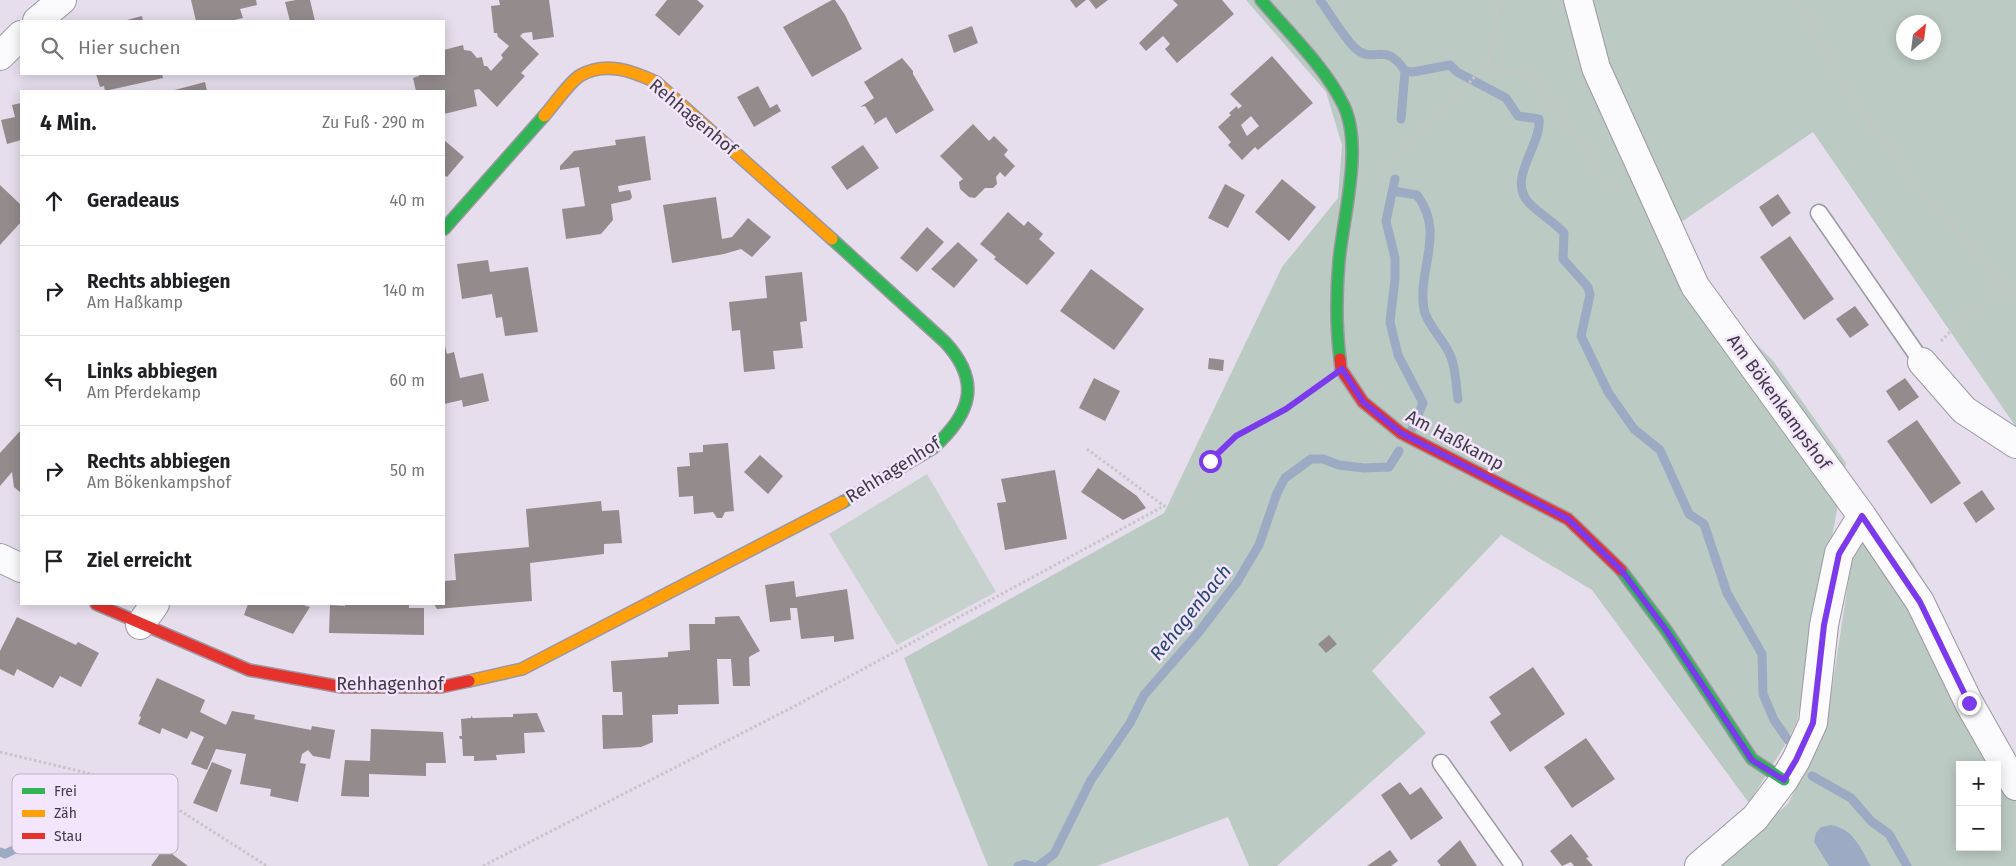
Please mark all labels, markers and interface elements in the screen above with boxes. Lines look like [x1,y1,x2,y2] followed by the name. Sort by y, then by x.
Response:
[1896,15,1941,60] north arrow
[20,20,445,75] search box
[38,34,66,62] icon: search
[78,36,181,59] text: Hier suchen
[645,74,743,161] street label: Rehhagenhof
[40,110,96,136] text: 4 Min.
[322,113,425,132] text: Zu Fuß · 290 m
[40,187,68,215] icon: ahead
[87,189,179,212] text: Geradeaus
[390,191,425,210] text: 40 m
[87,270,230,293] text: Rechts abbiegen
[40,277,68,305] icon: right
[383,281,425,300] text: 140 m
[87,293,183,312] text: Am Haßkamp
[1723,330,1837,475] street label: Am Bökenkampshof
[87,360,218,383] text: Links abbiegen
[40,367,68,395] icon: left
[390,371,425,390] text: 60 m
[87,383,201,402] text: Am Pferdekamp
[1402,405,1508,475] street label: Am Haßkamp
[842,431,946,508] street label: Rehhagenhof
[87,450,230,473] text: Rechts abbiegen
[1199,450,1222,473] route start
[40,457,68,485] icon: right
[390,461,425,480] text: 50 m
[87,473,231,492] text: Am Bökenkampshof
[40,547,68,575] icon: arrive
[87,549,192,572] text: Ziel erreicht
[1145,560,1236,665] water label: Rehagenbach
[336,673,446,695] street label: Rehhagenhof
[1958,692,1981,715] route end
[1956,761,2001,851] map controls
[1956,761,2001,806] button: +
[12,774,178,854] legend
[54,783,77,800] text: Frei
[54,805,77,822] text: Zäh
[1956,806,2001,851] button: −
[54,828,82,845] text: Stau

